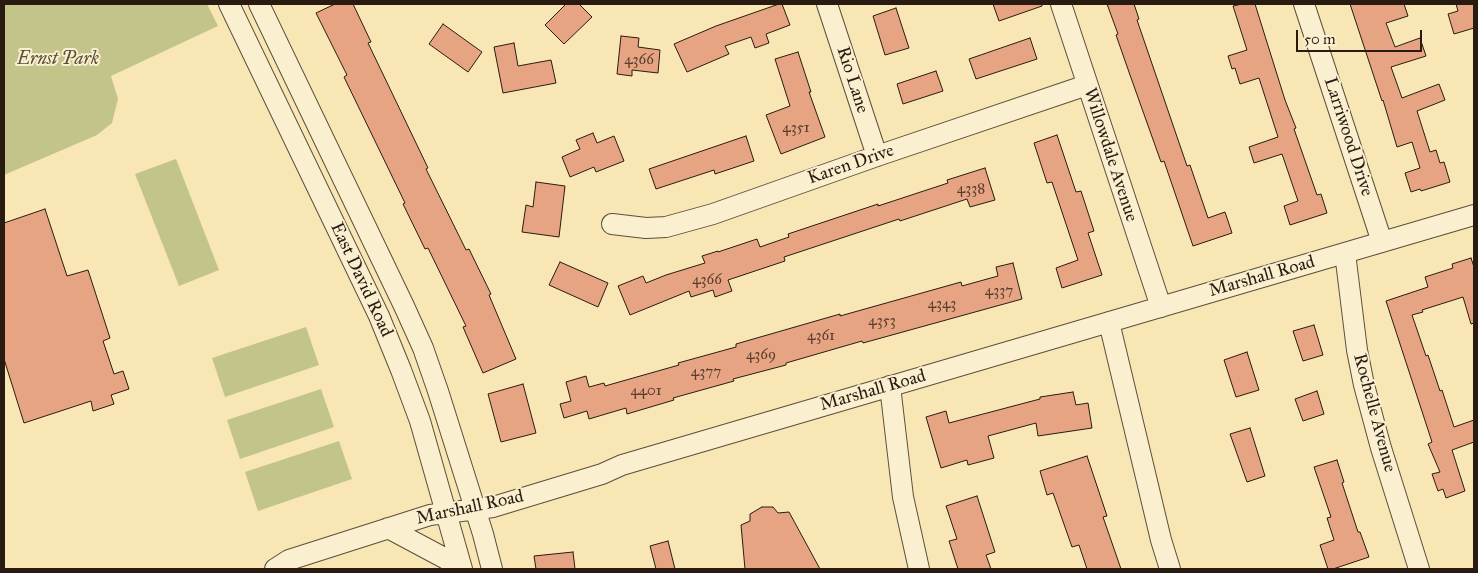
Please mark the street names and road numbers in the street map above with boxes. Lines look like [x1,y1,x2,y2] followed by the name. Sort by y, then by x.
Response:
[831,44,873,116] street label: Rio Lane
[1319,75,1377,199] street label: Larriwood Drive
[1078,85,1142,225] street label: Willowdale Avenue
[805,140,897,190] street label: Karen Drive
[325,219,397,341] street label: East David Road
[1207,252,1317,302] street label: Marshall Road
[1348,351,1400,475] street label: Rochelle Avenue
[818,366,928,416] street label: Marshall Road
[414,486,526,530] street label: Marshall Road

